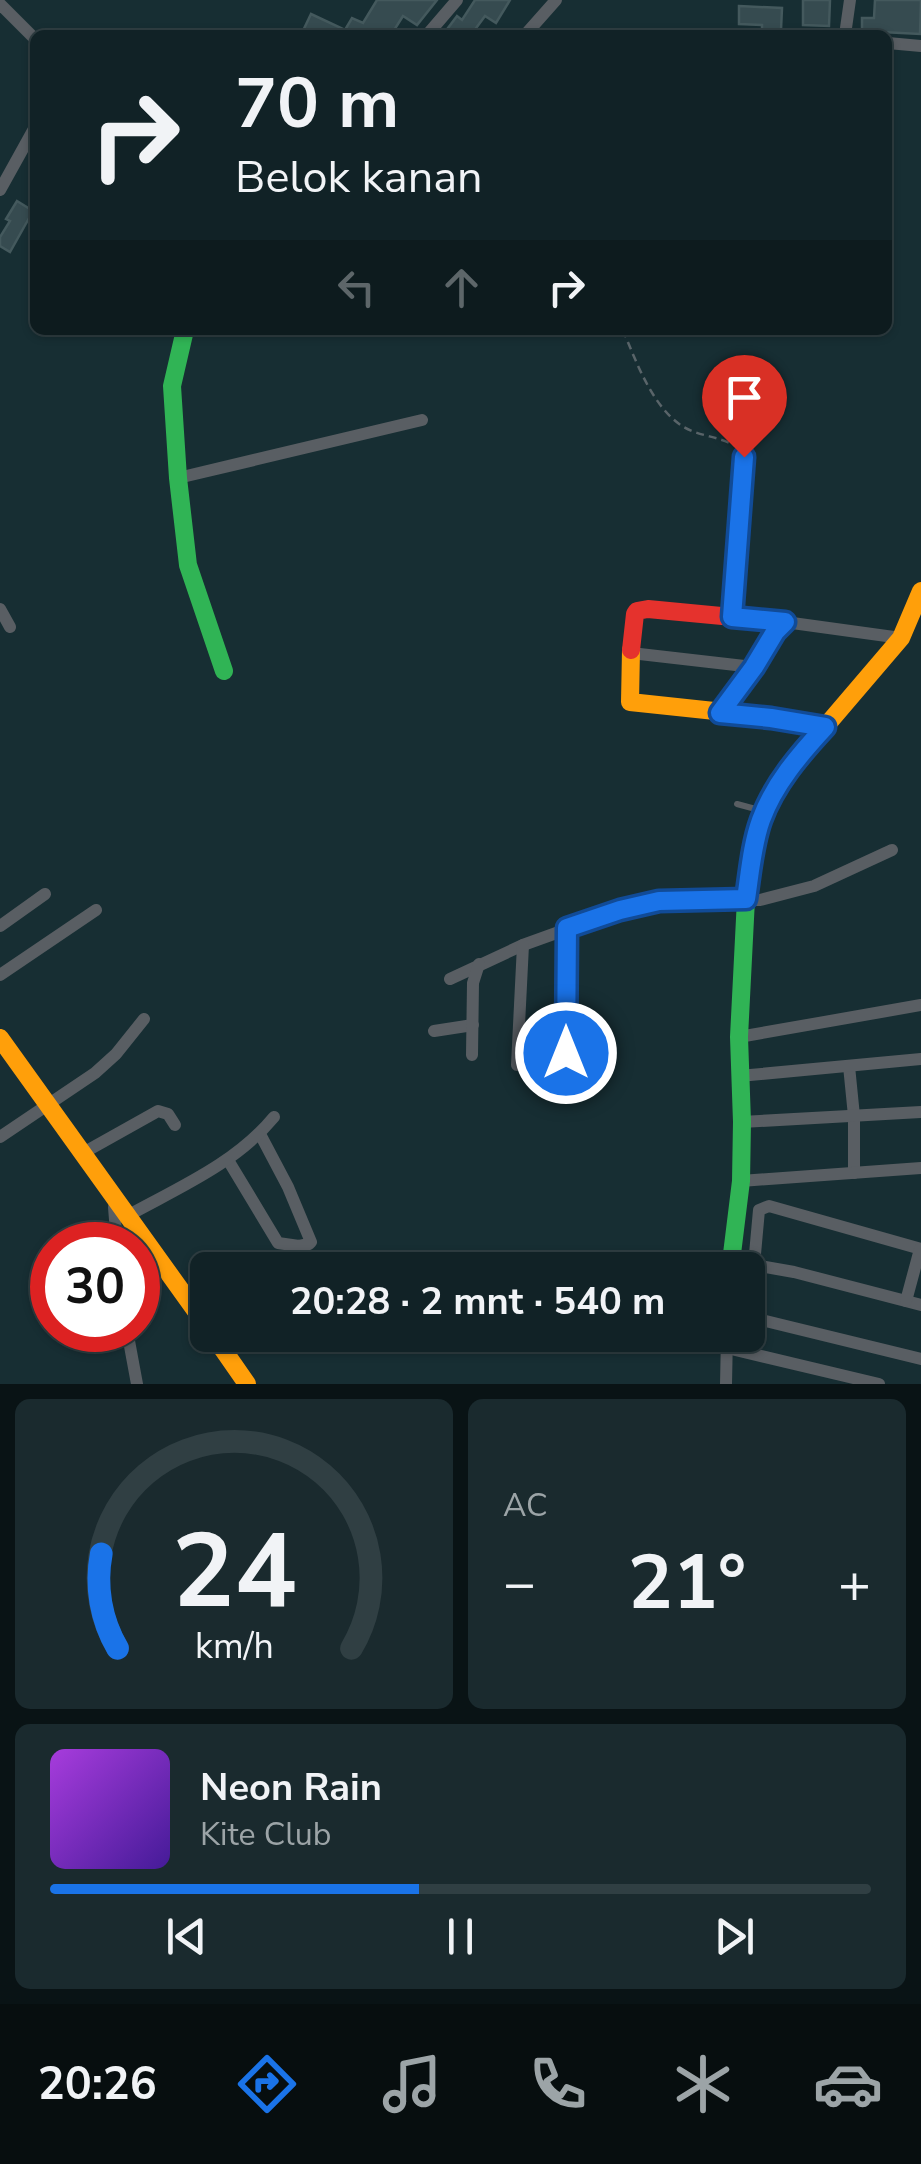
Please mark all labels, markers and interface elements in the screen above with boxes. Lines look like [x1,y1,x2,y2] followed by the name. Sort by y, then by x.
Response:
[235,56,399,152] text: 70 m
[70,70,200,200] icon: right
[235,147,483,208] text: Belok kanan
[329,260,384,315] icon: left
[434,260,489,315] icon: ahead
[539,260,594,315] icon: right
[702,355,787,458] pin
[717,370,772,425] icon: arrive
[514,1001,618,1105] position arrow
[30,1222,160,1352] speed limit sign: 30
[290,1276,665,1327] text: 20:28 · 2 mnt · 540 m
[503,1484,547,1527] text: AC
[172,1501,296,1643] text: 24
[628,1532,746,1634] text: 21°
[503,1546,536,1621] text: −
[838,1546,871,1621] text: +
[195,1622,273,1671] text: km/h
[200,1762,382,1813] text: Neon Rain
[200,1813,331,1856] text: Kite Club
[159,1909,214,1964] icon: previous
[433,1909,488,1964] icon: pause
[707,1909,762,1964] icon: next
[232,2049,302,2119] icon: directions
[377,2049,447,2119] icon: music
[523,2049,593,2119] icon: phone
[668,2049,738,2119] icon: climate
[813,2049,883,2119] icon: car
[38,2054,157,2115] text: 20:26

